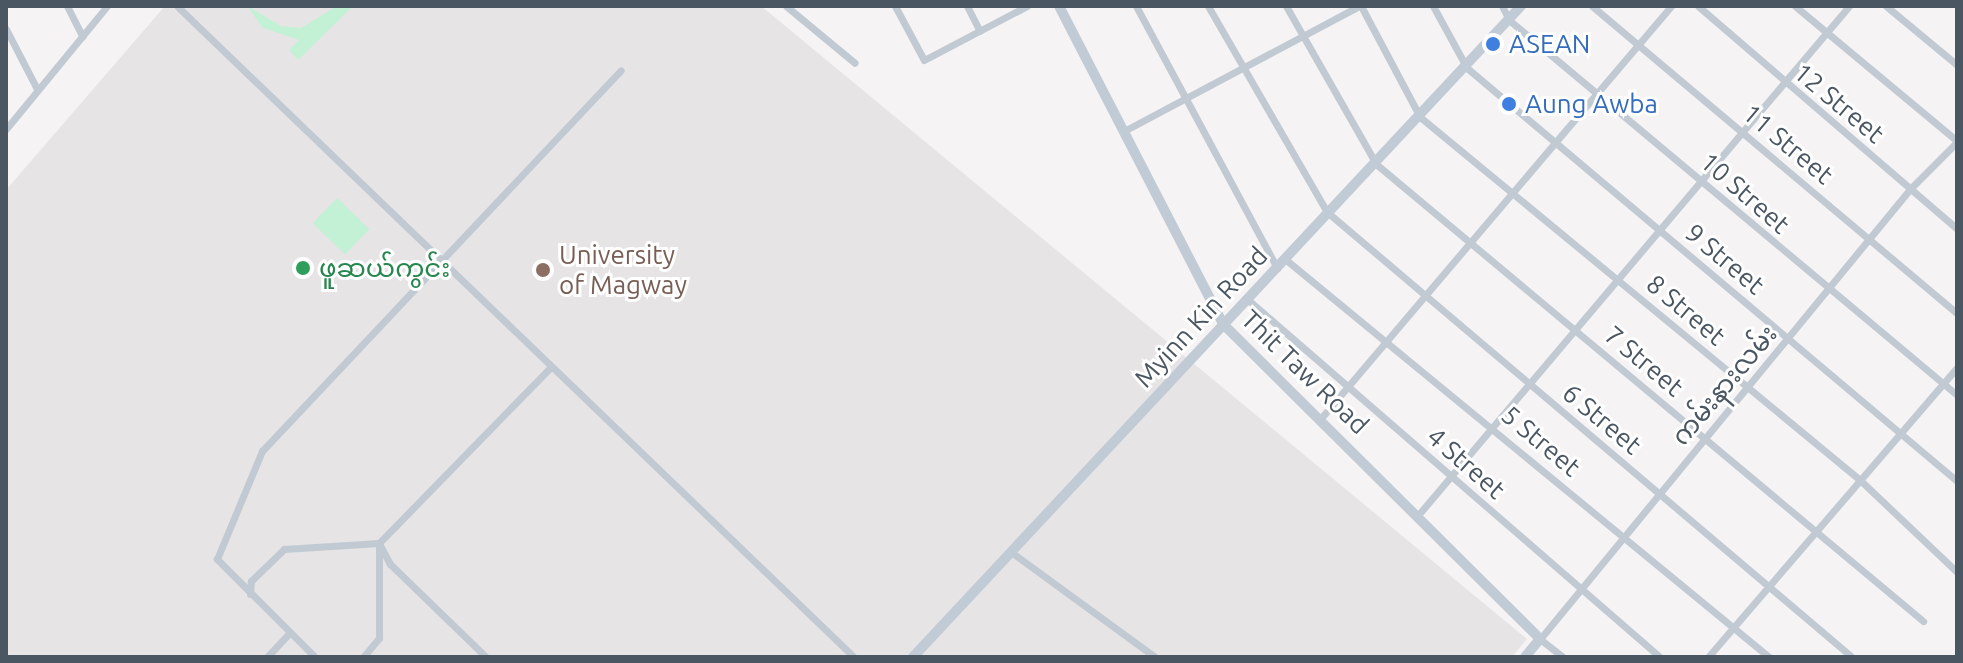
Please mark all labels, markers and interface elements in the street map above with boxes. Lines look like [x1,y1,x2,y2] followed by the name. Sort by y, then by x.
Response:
[1509,28,1590,60] place label: ASEAN
[1484,35,1502,53] marker: ASEAN
[1788,56,1890,150] street label: 12 Street
[1525,88,1658,120] place label: Aung Awba
[1500,95,1518,113] marker: Aung Awba
[1737,97,1839,191] street label: 11 Street
[1694,146,1796,240] street label: 10 Street
[1679,217,1771,301] street label: 9 Street
[559,239,687,300] place label: University of Magway
[1128,240,1274,394] street label: Myinn Kin Road
[319,252,450,284] place label: ဖူဆယ်ကွင်း
[294,259,312,277] marker: ဖူဆယ်ကွင်း
[534,261,552,279] marker: University of Magway
[1640,268,1732,352] street label: 8 Street
[1235,304,1375,440] street label: Thit Taw Road
[1598,319,1690,403] street label: 7 Street
[1665,319,1783,451] street label: ကမ်းနားလမ်း
[1556,377,1648,461] street label: 6 Street
[1495,399,1587,483] street label: 5 Street
[1421,421,1511,505] street label: 4 Street

